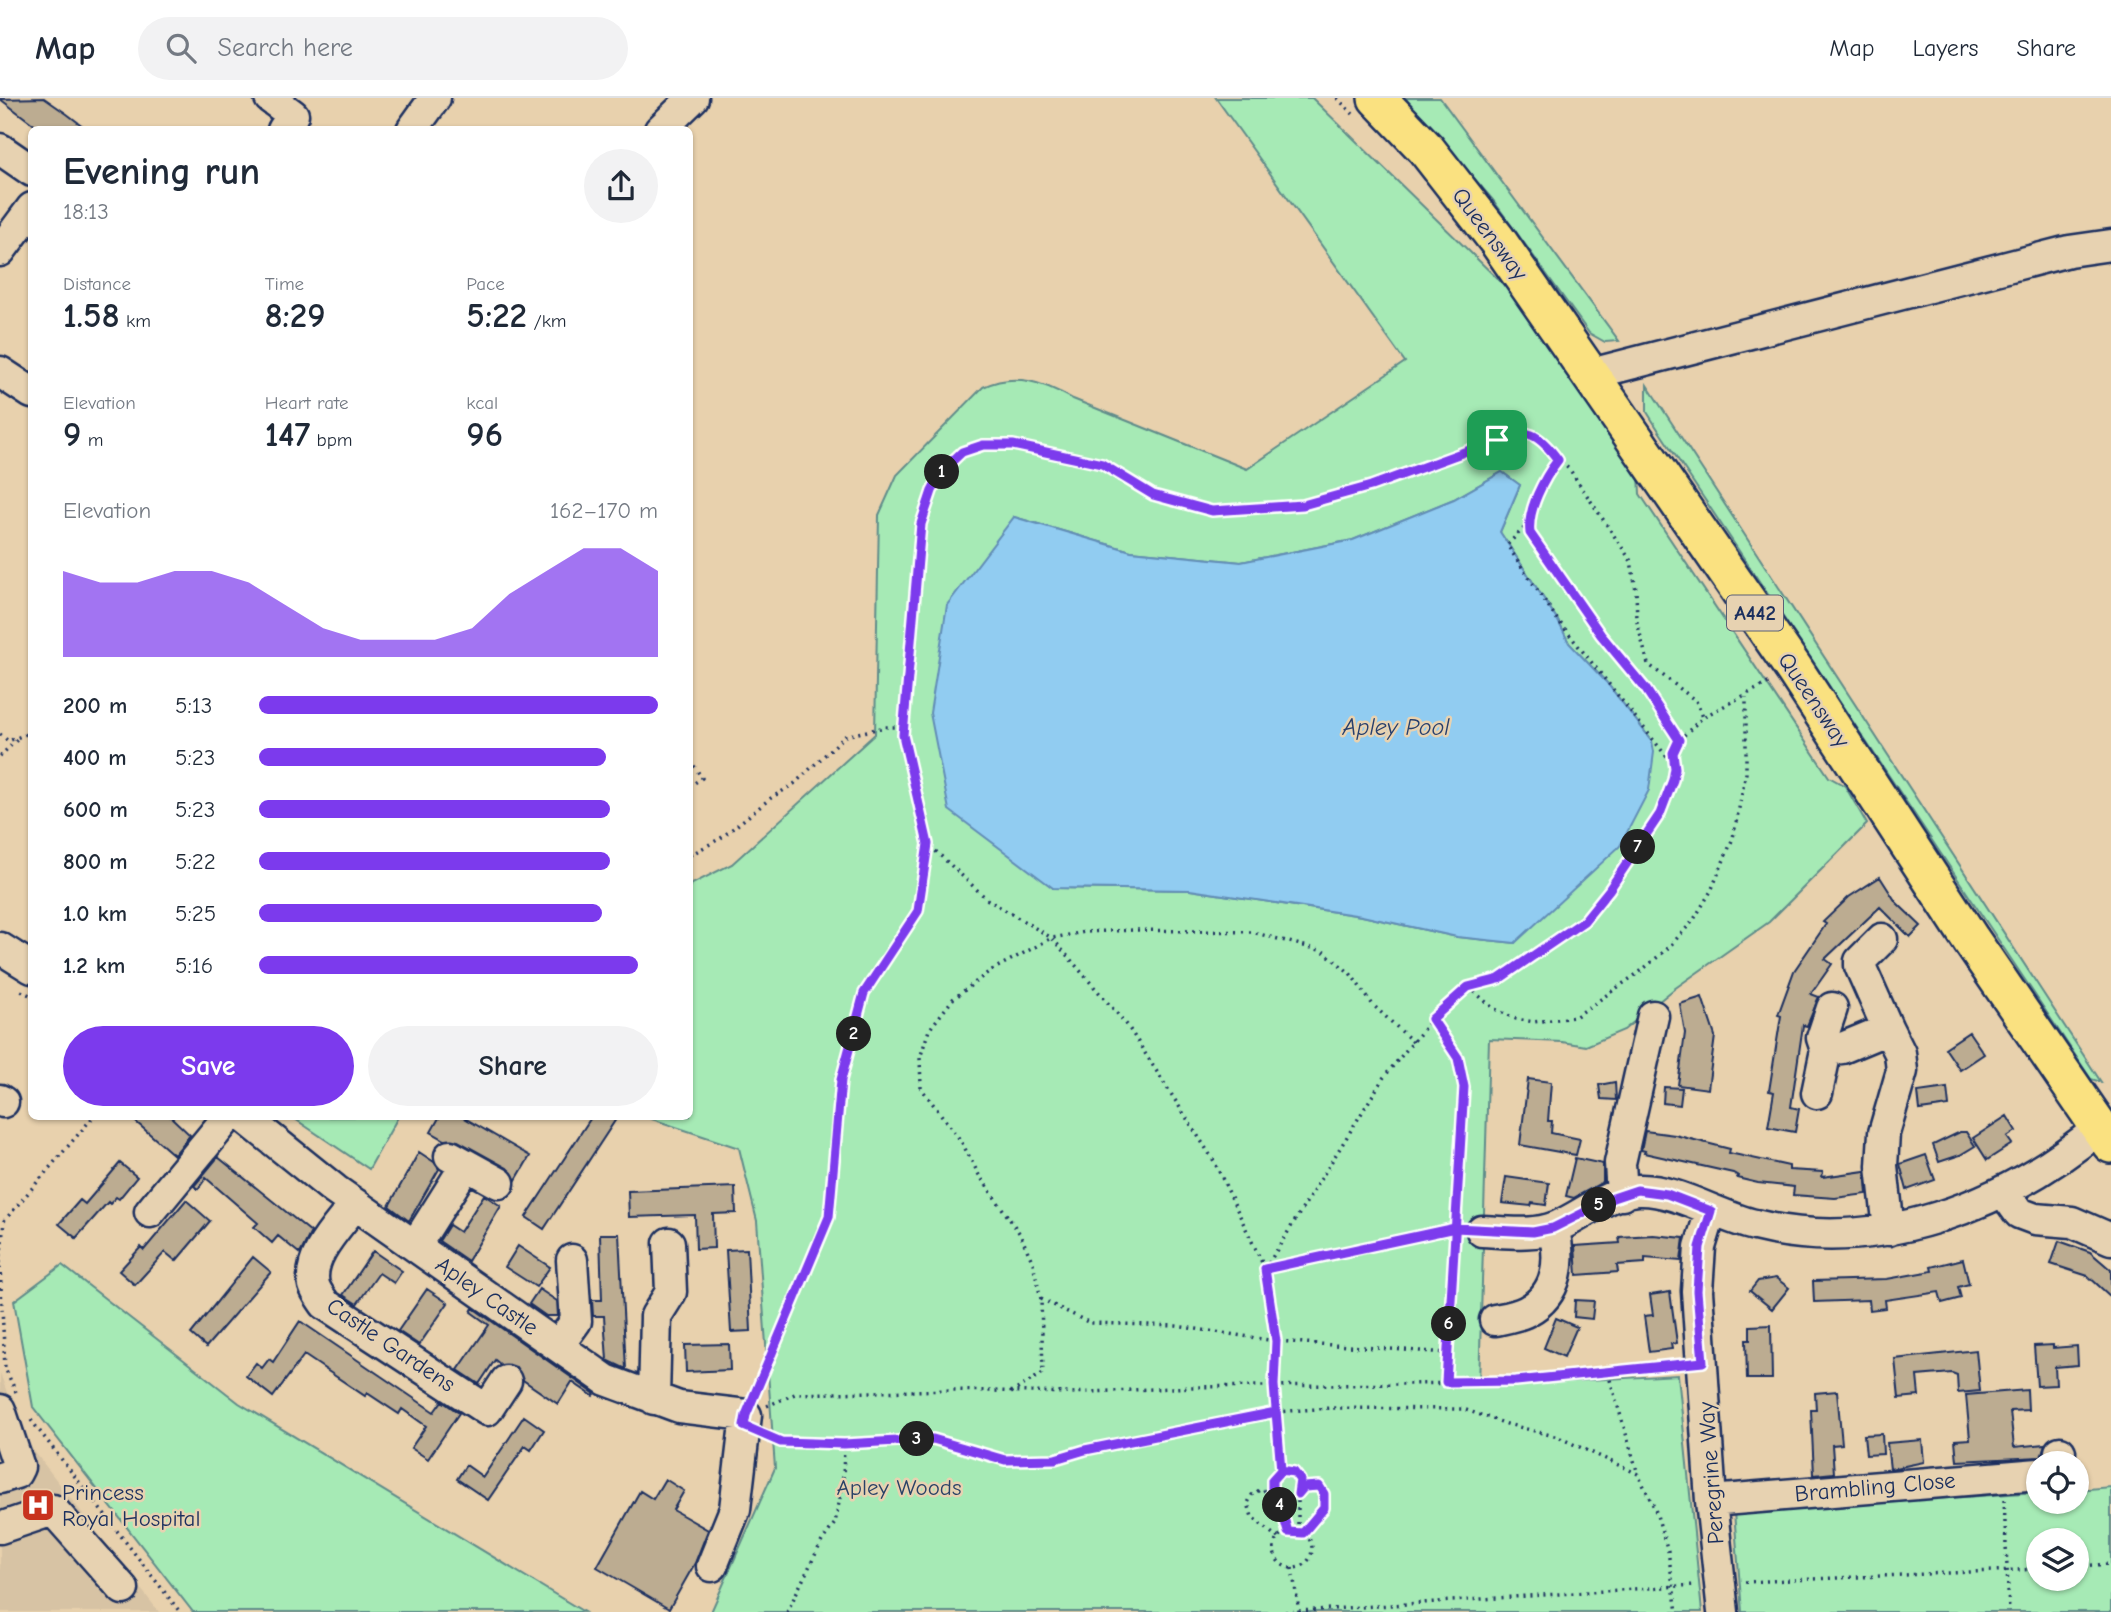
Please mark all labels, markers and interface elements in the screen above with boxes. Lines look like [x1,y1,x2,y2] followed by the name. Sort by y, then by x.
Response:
[138,17,628,80] search box
[35,29,96,67] text: Map
[162,29,200,67] icon: search
[218,33,353,63] text: Search here
[1829,34,1875,62] text: Map
[1913,34,1978,62] text: Layers
[2016,34,2076,62] text: Share
[584,149,658,223] button: share
[63,150,260,194] text: Evening run
[1446,182,1534,286] street label: Queensway
[63,198,109,225] text: 18:13
[63,273,131,295] text: Distance
[265,273,304,295] text: Time
[466,273,505,295] text: Pace
[63,295,120,336] text: 1.58
[265,295,326,336] text: 8:29
[466,295,527,336] text: 5:22
[120,310,151,332] text: km
[527,310,567,332] text: /km
[63,392,136,414] text: Elevation
[265,392,348,414] text: Heart rate
[466,392,498,414] text: kcal
[1467,410,1527,470] pin
[63,414,81,455] text: 9
[265,414,310,455] text: 147
[466,414,503,455] text: 96
[1478,421,1516,459] icon: arrive
[81,429,103,451] text: m
[310,429,353,451] text: bpm
[925,454,960,490] pin: 1
[938,460,945,482] text: 1
[63,497,151,524] text: Elevation
[550,497,658,524] text: 162–170 m
[1727,596,1783,630] road number: A442
[1772,647,1856,753] street label: Queensway
[63,692,127,719] text: 200 m
[175,692,212,719] text: 5:13
[1342,713,1450,741] water label: Apley Pool
[63,744,127,771] text: 400 m
[175,744,215,771] text: 5:23
[63,796,128,823] text: 600 m
[175,796,215,823] text: 5:23
[1620,830,1656,864] pin: 7
[1633,835,1642,857] text: 7
[63,848,128,875] text: 800 m
[175,848,216,875] text: 5:22
[63,900,127,927] text: 1.0 km
[175,900,216,927] text: 5:25
[63,952,125,979] text: 1.2 km
[175,952,213,979] text: 5:16
[836,1016,872,1052] pin: 2
[849,1022,858,1044] text: 2
[63,1026,354,1106] button: Save
[368,1026,658,1106] button: Share
[1582,1188,1616,1222] pin: 5
[1593,1193,1604,1215] text: 5
[431,1251,543,1341] street label: Apley Castle
[322,1292,460,1398] street label: Castle Gardens
[1432,1306,1466,1342] pin: 6
[1444,1312,1453,1334] text: 6
[1693,1400,1729,1545] street label: Peregrine Way
[900,1422,934,1456] pin: 3
[912,1427,921,1449] text: 3
[2026,1451,2089,1591] map controls
[2026,1451,2089,1514] button: locate
[1794,1467,1956,1507] street label: Brambling Close
[836,1474,962,1501] park label: Apley Woods
[62,1479,200,1532] place label: Princess Royal Hospital
[19,1486,57,1524] hospital icon: Princess Royal Hospital
[1262,1488,1298,1522] pin: 4
[1275,1493,1284,1515] text: 4
[2026,1528,2089,1591] button: layers

